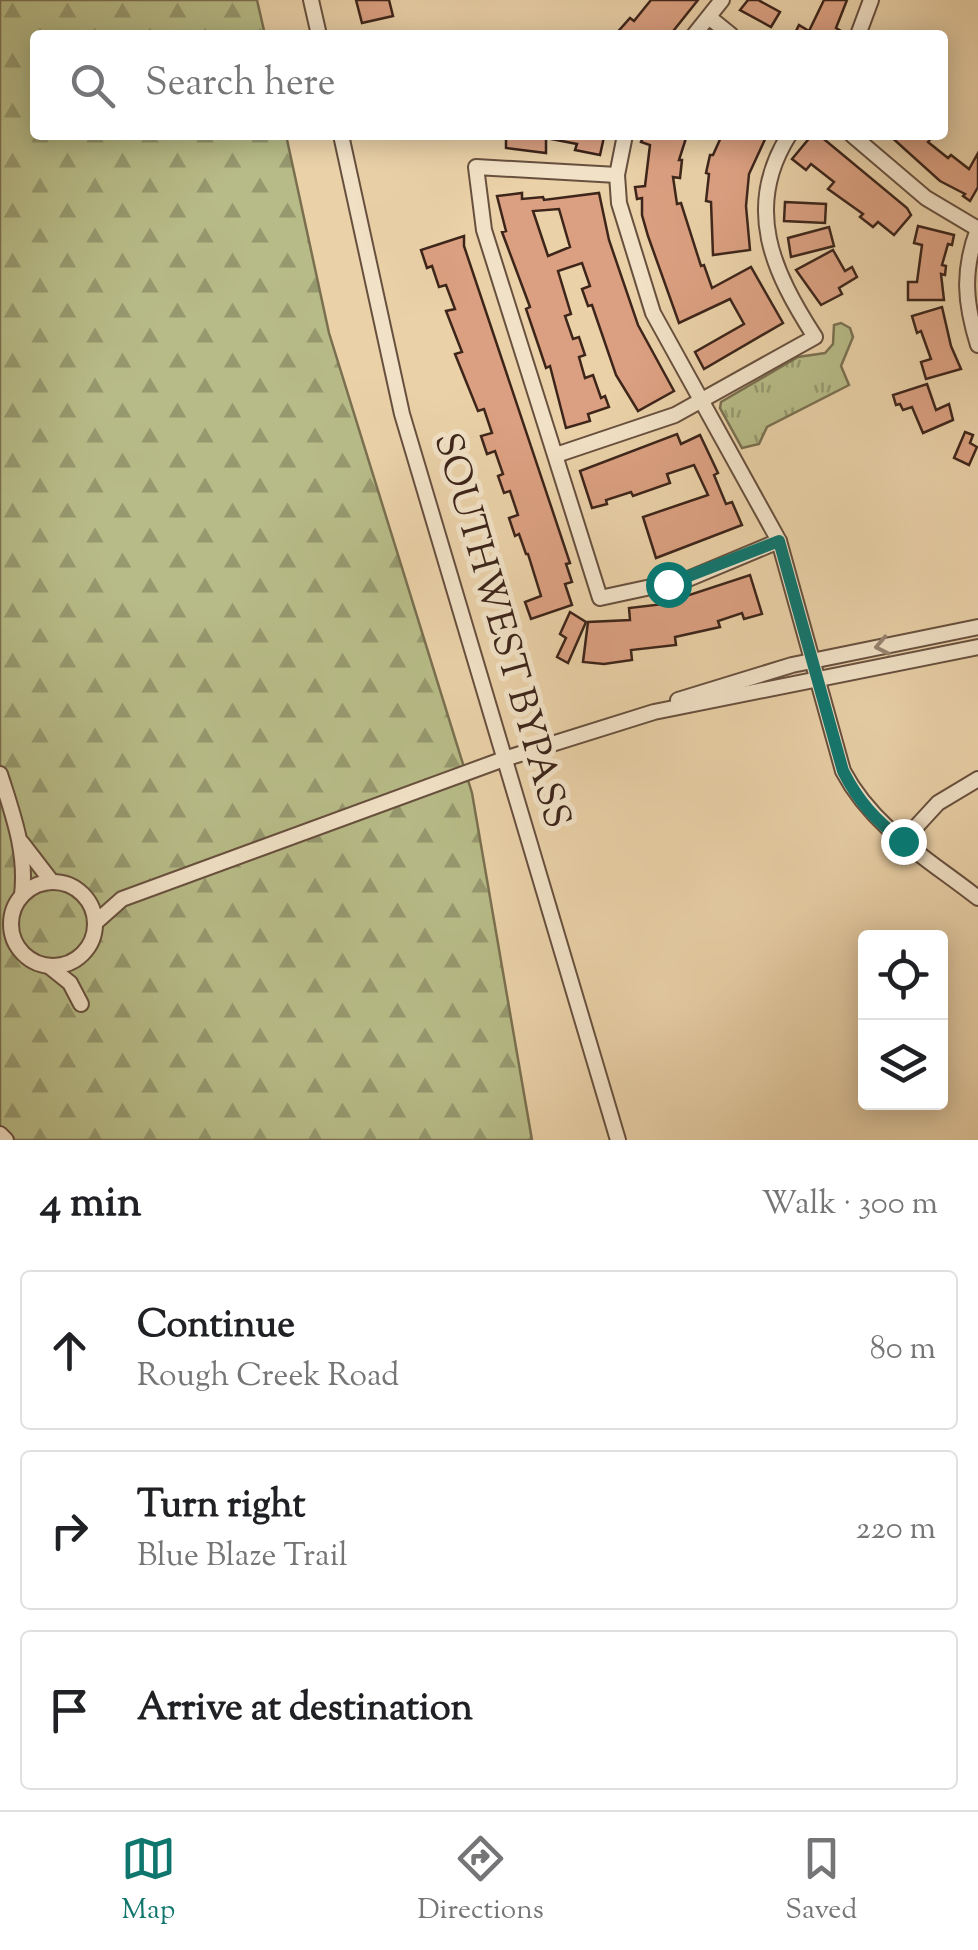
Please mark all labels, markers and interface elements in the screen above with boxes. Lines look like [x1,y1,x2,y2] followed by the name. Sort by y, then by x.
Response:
[30,30,948,140] search box
[65,58,120,113] icon: search
[145,58,336,112] text: Search here
[418,427,582,835] street label: SOUTHWEST BYPASS
[646,562,692,608] route start
[874,635,891,656] one-way arrow
[881,819,927,865] route end
[858,930,948,1110] map controls
[858,930,948,1020] button: locate
[858,1020,948,1110] button: layers
[40,1175,142,1235] text: 4 min
[761,1182,938,1228] text: Walk · 300 m
[137,1300,295,1354] text: Continue
[42,1323,97,1378] icon: ahead
[870,1327,936,1373] text: 80 m
[137,1354,399,1400] text: Rough Creek Road
[137,1480,305,1534] text: Turn right
[42,1503,97,1558] icon: right
[856,1507,936,1553] text: 220 m
[137,1534,348,1580] text: Blue Blaze Trail
[42,1683,97,1738] icon: arrive
[137,1683,473,1737] text: Arrive at destination
[121,1831,176,1931] tab: Map
[417,1831,544,1931] tab: Directions
[785,1831,857,1931] tab: Saved

